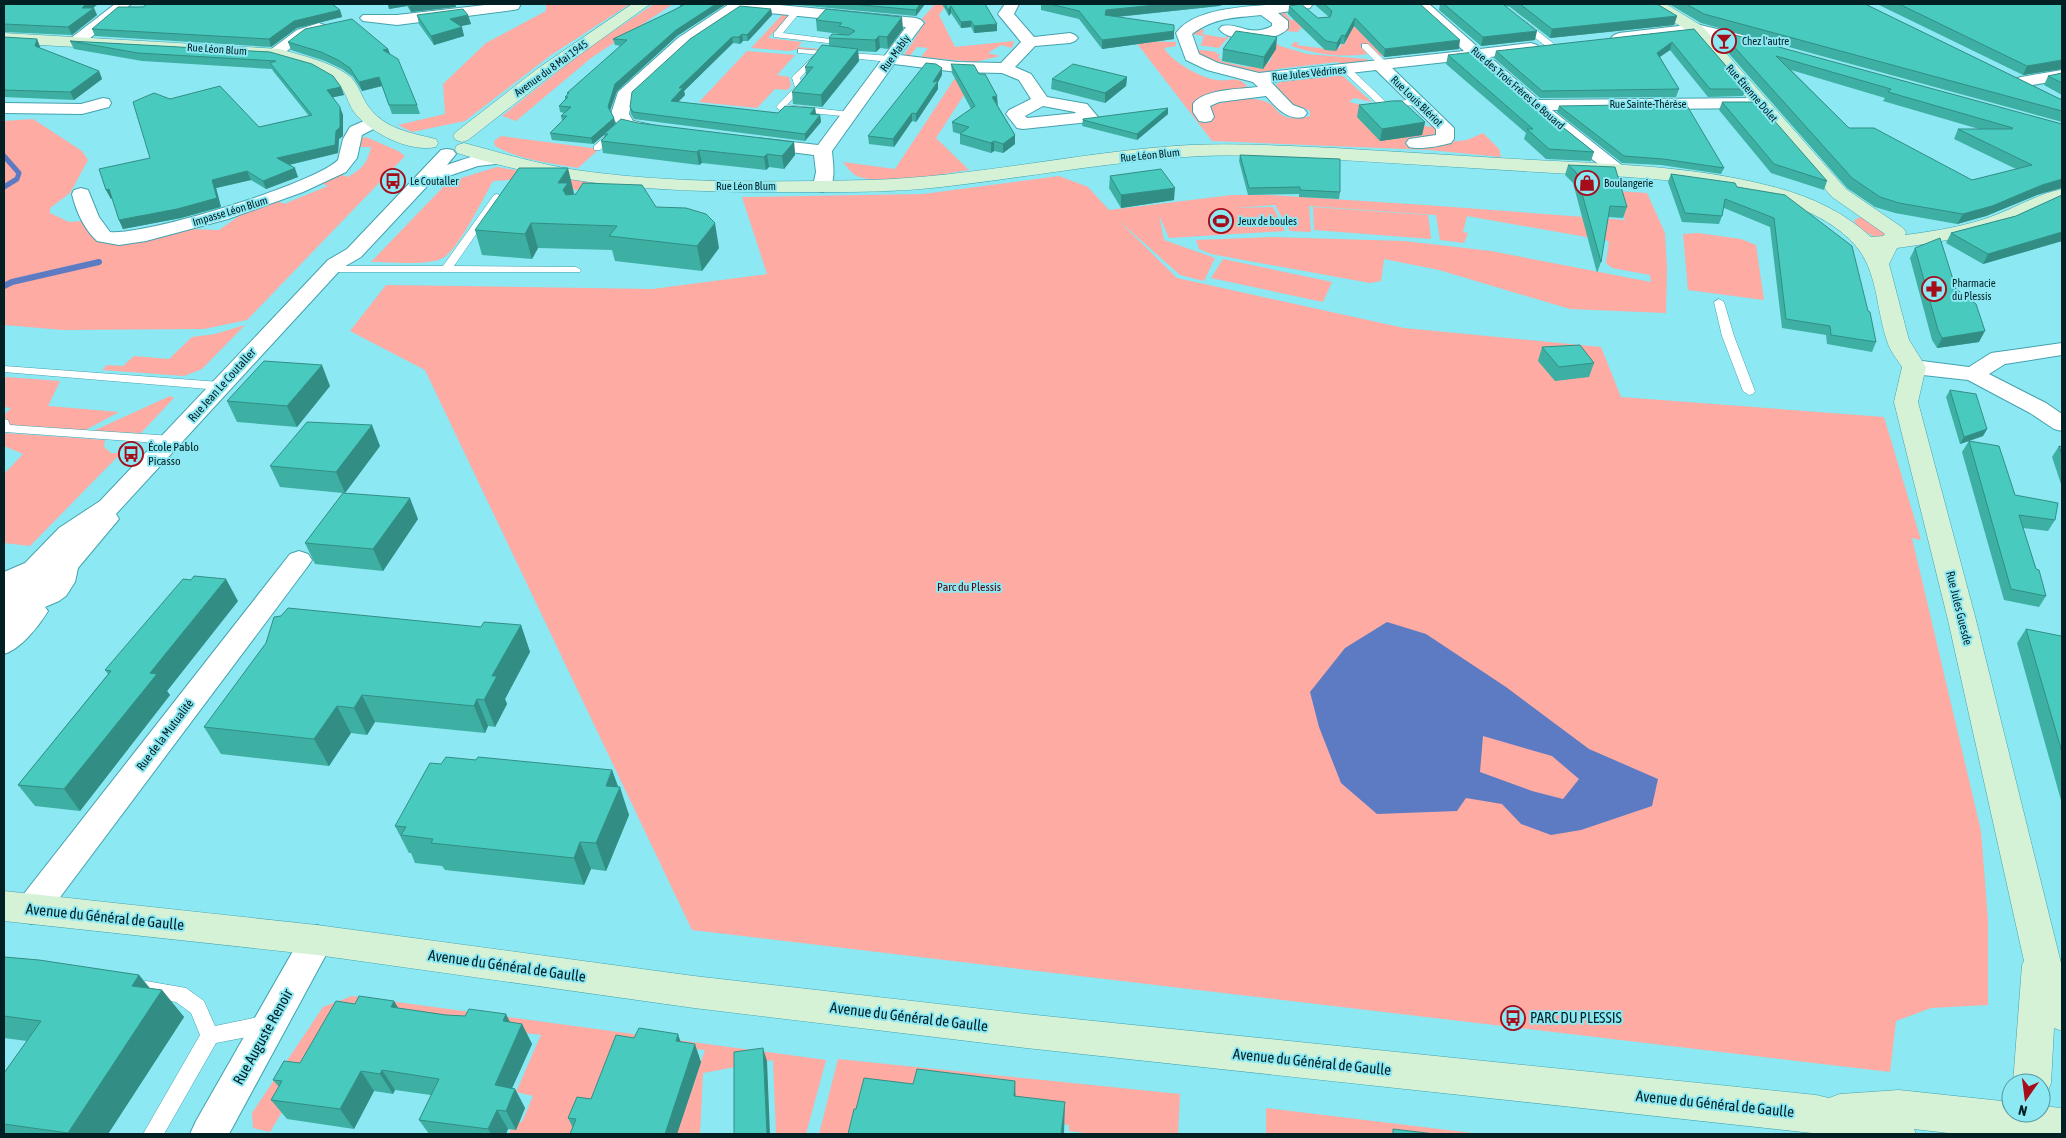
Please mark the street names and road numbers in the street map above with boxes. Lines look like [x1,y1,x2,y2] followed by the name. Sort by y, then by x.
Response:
[878,32,913,74] street label: Rue Mably
[512,37,590,99] street label: Avenue du 8 Mai 1945
[187,41,247,57] street label: Rue Léon Blum
[1469,44,1567,132] street label: Rue des Trois Frères Le Bouard
[1724,62,1780,124] street label: Rue Étienne Dolet
[1271,63,1347,83] street label: Rue Jules Védrines
[1389,73,1445,129] street label: Rue Louis Blériot
[1609,98,1687,110] street label: Rue Sainte-Thérèse
[1120,146,1180,164] street label: Rue Léon Blum
[716,180,776,192] street label: Rue Léon Blum
[191,194,269,228] street label: Impasse Léon Blum
[185,345,259,425] street label: Rue Jean Le Coutaller
[1943,569,1975,647] street label: Rue Jules Guesde
[134,697,196,773] street label: Rue de la Mutualité
[25,900,185,933] street label: Avenue du Général de Gaulle
[427,946,587,985] street label: Avenue du Général de Gaulle
[229,985,296,1088] street label: Rue Auguste Renoir
[829,998,989,1035] street label: Avenue du Général de Gaulle
[1232,1045,1392,1078] street label: Avenue du Général de Gaulle
[1635,1087,1795,1120] street label: Avenue du Général de Gaulle

